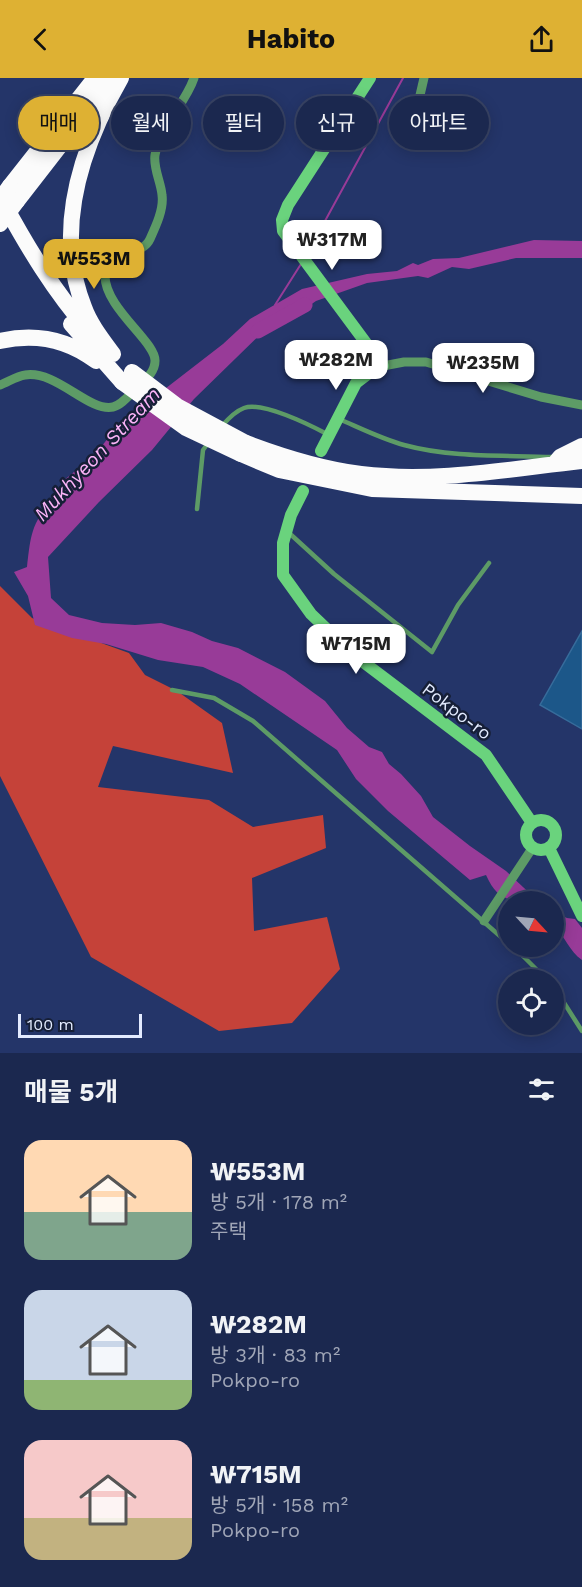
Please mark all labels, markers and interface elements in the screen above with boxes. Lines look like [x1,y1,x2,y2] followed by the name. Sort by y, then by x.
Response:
[24,23,57,56] icon: back
[247,23,335,55] text: Habito
[525,23,558,56] icon: share
[18,96,99,150] chip: 매매
[111,96,191,150] chip: 월세
[203,96,284,150] chip: 필터
[296,96,377,150] chip: 신규
[389,96,489,150] chip: 아파트
[290,220,374,271] pin: ₩317M
[297,227,367,251] text: ₩317M
[52,239,136,290] pin: ₩553M
[57,246,131,270] text: ₩553M
[294,340,378,391] pin: ₩282M
[441,343,525,394] pin: ₩235M
[299,347,373,371] text: ₩282M
[446,350,520,374] text: ₩235M
[29,382,165,526] water label: Mukhyeon Stream
[314,624,398,675] pin: ₩715M
[321,631,391,655] text: ₩715M
[418,678,496,744] street label: Pokpo-ro
[498,891,564,957] north arrow
[498,891,564,1035] map controls
[498,969,564,1035] button: locate
[18,1011,142,1038] scale bar
[27,1015,74,1034] text: 100 m
[525,1073,558,1106] icon: filters
[24,1077,118,1107] text: 매물 5개
[210,1156,305,1186] text: ₩553M
[72,1164,144,1236] icon: home
[210,1190,347,1214] text: 방 5개 · 178 m²
[210,1219,247,1243] text: 주택
[210,1309,307,1339] text: ₩282M
[72,1314,144,1386] icon: home
[210,1343,340,1367] text: 방 3개 · 83 m²
[210,1368,300,1392] text: Pokpo-ro
[210,1459,302,1489] text: ₩715M
[72,1464,144,1536] icon: home
[210,1493,348,1517] text: 방 5개 · 158 m²
[210,1518,300,1542] text: Pokpo-ro

